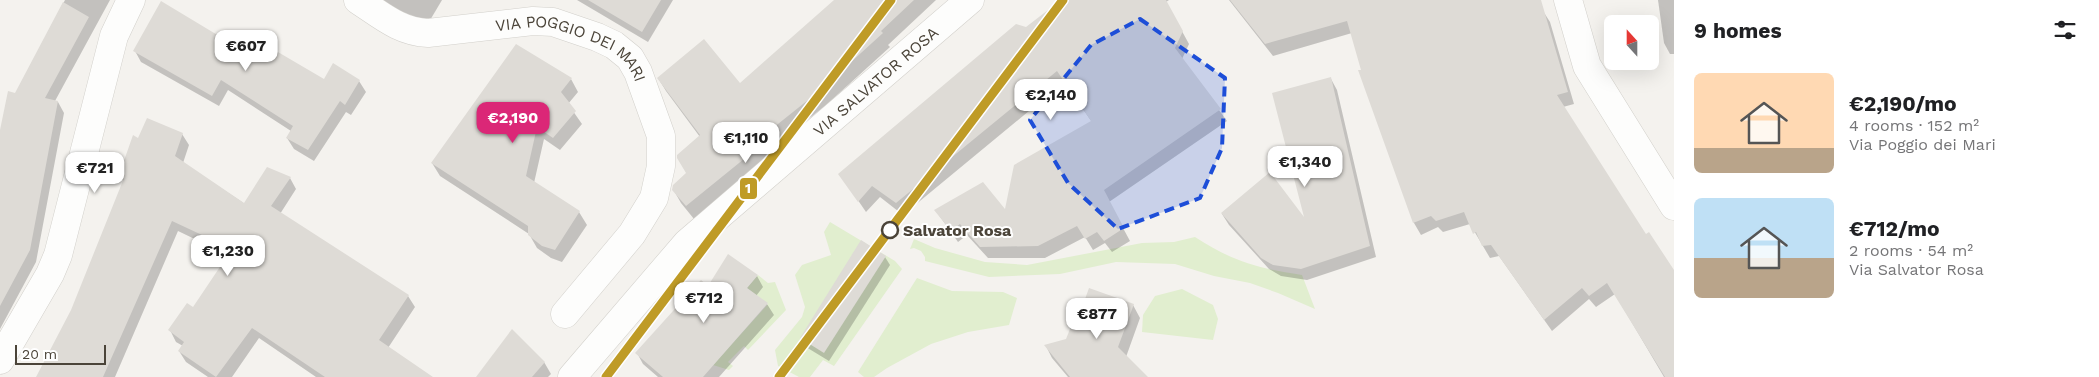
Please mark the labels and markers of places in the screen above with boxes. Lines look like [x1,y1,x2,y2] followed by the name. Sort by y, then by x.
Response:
[216,30,276,72] pin: €607
[1010,78,1092,121] pin: €2,140
[472,102,554,144] pin: €2,190
[705,121,787,164] pin: €1,110
[1264,146,1346,188] pin: €1,340
[65,152,125,194] pin: €721
[881,221,899,239] marker: Salvator Rosa
[903,221,1012,240] place label: Salvator Rosa
[187,234,269,277] pin: €1,230
[674,282,734,324] pin: €712
[1067,298,1127,340] pin: €877

